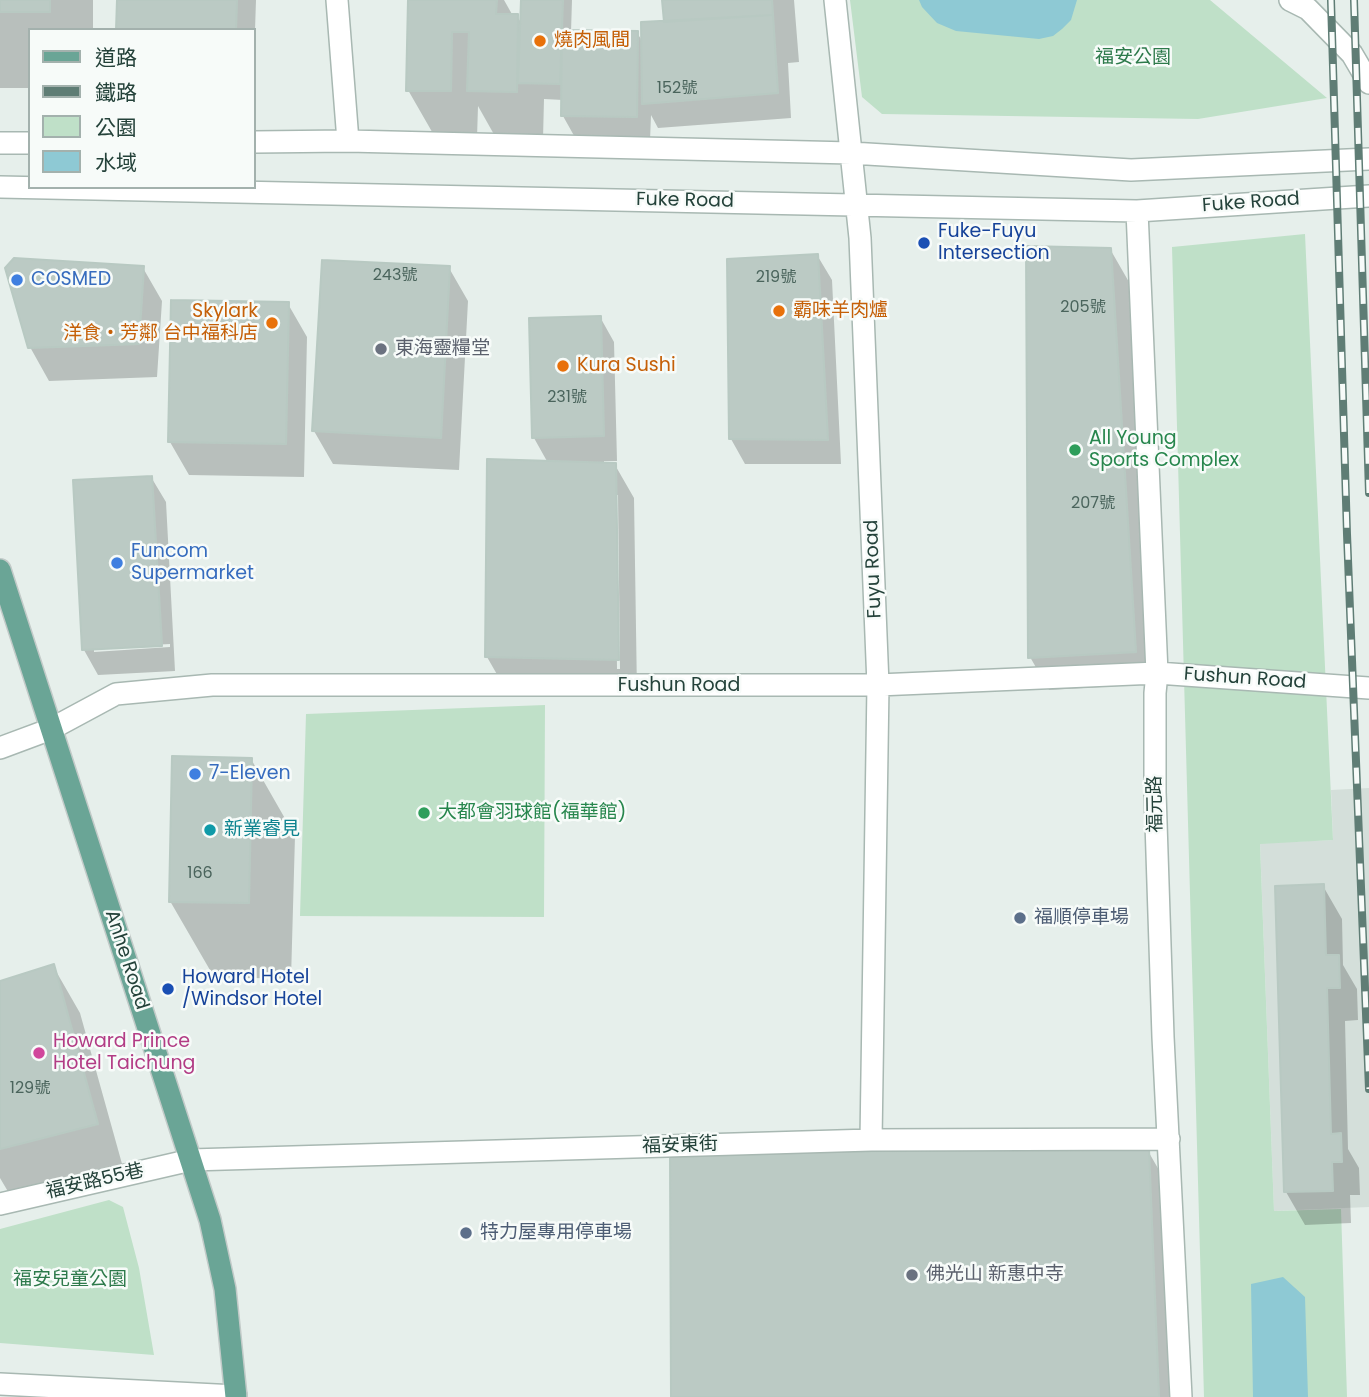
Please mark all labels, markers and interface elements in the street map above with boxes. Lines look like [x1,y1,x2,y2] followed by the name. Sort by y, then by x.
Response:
[28,28,256,189] legend
[554,30,630,52] place label: 燒肉風間
[532,33,548,49] marker: 燒肉風間
[95,43,137,72] text: 道路
[1095,47,1171,69] park label: 福安公園
[95,78,137,107] text: 鐵路
[657,79,697,99] house number: 152號
[95,113,137,142] text: 公園
[95,148,137,177] text: 水域
[1201,188,1301,218] street label: Fuke Road
[636,189,734,213] street label: Fuke Road
[938,221,1050,265] place label: Fuke-Fuyu Intersection
[916,235,932,251] marker: Fuke-Fuyu Intersection
[373,266,417,286] house number: 243號
[756,268,796,288] house number: 219號
[31,269,111,291] place label: COSMED
[9,272,25,288] marker: COSMED
[1060,298,1106,318] house number: 205號
[793,300,888,322] place label: 霸味羊肉爐
[63,301,258,345] place label: Skylark 洋食‧芳鄰 台中福科店
[771,303,787,319] marker: 霸味羊肉爐
[264,315,280,331] marker: Skylark 洋食‧芳鄰 台中福科店
[395,338,490,360] place label: 東海靈糧堂
[373,341,389,357] marker: 東海靈糧堂
[577,355,676,377] place label: Kura Sushi
[555,358,571,374] marker: Kura Sushi
[547,388,587,408] house number: 231號
[1089,428,1239,472] place label: All Young Sports Complex
[1067,442,1083,458] marker: All Young Sports Complex
[1071,494,1115,514] house number: 207號
[861,519,887,619] street label: Fuyu Road
[131,541,254,585] place label: Funcom Supermarket
[109,555,125,571] marker: Funcom Supermarket
[1183,663,1307,695] street label: Fushun Road
[618,675,740,697] street label: Fushun Road
[209,763,291,785] place label: 7-Eleven
[187,766,203,782] marker: 7-Eleven
[1144,775,1168,833] street label: 福元路
[438,802,626,824] place label: 大都會羽球館(福華館)
[416,805,432,821] marker: 大都會羽球館(福華館)
[224,819,300,841] place label: 新業睿見
[202,822,218,838] marker: 新業睿見
[187,864,213,884] house number: 166
[99,907,153,1013] street label: Anhe Road
[1034,907,1129,929] place label: 福順停車場
[1012,910,1028,926] marker: 福順停車場
[182,967,322,1011] place label: Howard Hotel /Windsor Hotel
[160,981,176,997] marker: Howard Hotel /Windsor Hotel
[53,1031,195,1075] place label: Howard Prince Hotel Taichung
[31,1045,47,1061] marker: Howard Prince Hotel Taichung
[10,1079,50,1099] house number: 129號
[642,1133,718,1159] street label: 福安東街
[44,1160,146,1204] street label: 福安路55巷
[480,1222,632,1244] place label: 特力屋專用停車場
[458,1225,474,1241] marker: 特力屋專用停車場
[926,1264,1064,1286] place label: 佛光山 新惠中寺
[904,1267,920,1283] marker: 佛光山 新惠中寺
[13,1269,127,1291] park label: 福安兒童公園

